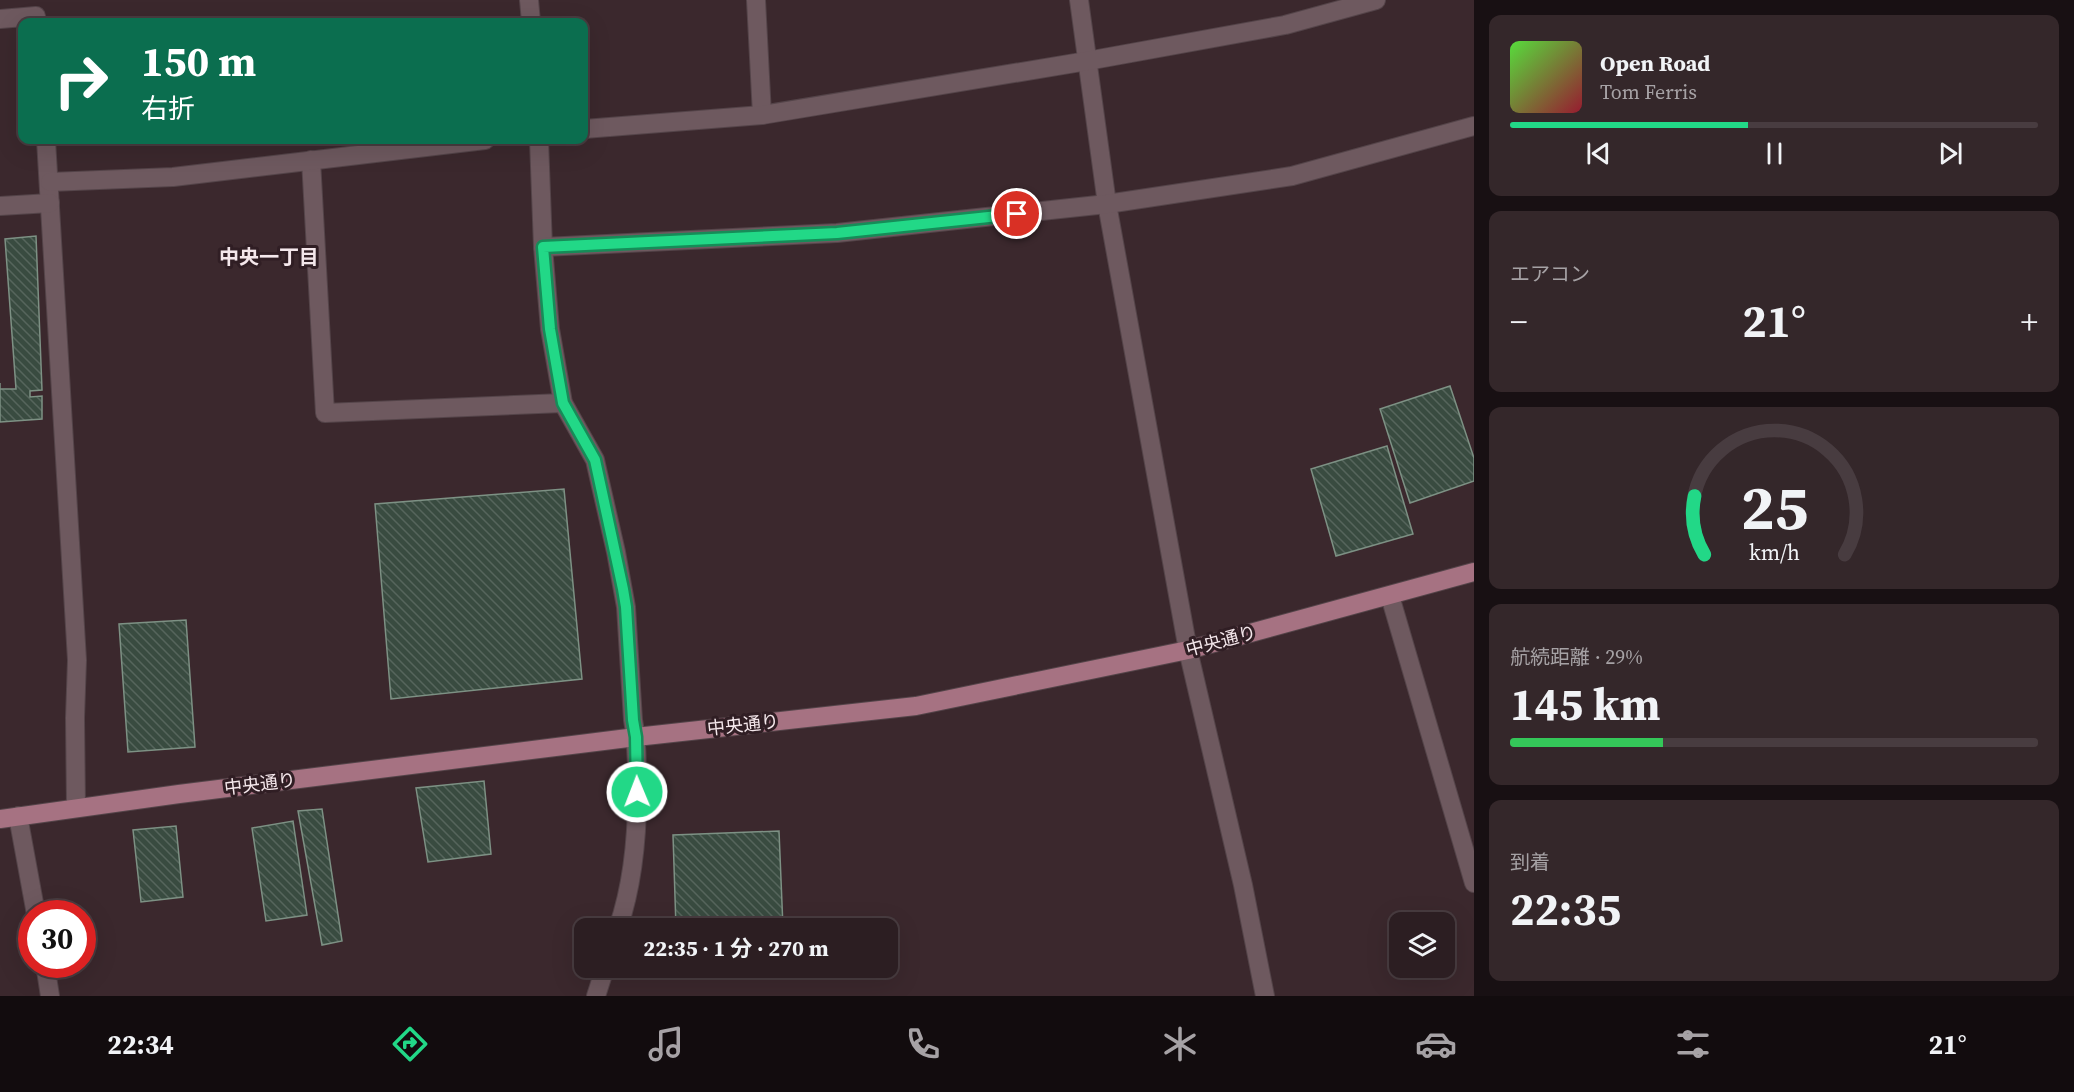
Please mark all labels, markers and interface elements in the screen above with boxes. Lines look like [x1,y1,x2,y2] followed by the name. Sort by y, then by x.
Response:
[141,32,256,90] text: 150 m
[42,42,120,120] icon: right
[1600,48,1710,78] text: Open Road
[1600,78,1697,106] text: Tom Ferris
[141,90,195,127] text: 右折
[1582,137,1615,170] icon: previous
[1758,137,1791,170] icon: pause
[1934,137,1967,170] icon: next
[991,188,1042,239] pin
[1000,197,1033,230] icon: arrive
[219,243,319,271] district label: 中央一丁目
[1510,260,1590,288] text: エアコン
[1742,290,1806,352] text: 21°
[1510,299,1528,344] text: −
[2020,299,2038,344] text: +
[1740,464,1808,550] text: 25
[1748,538,1800,567] text: km/h
[1183,619,1259,662] street label: 中央通り
[1510,643,1643,671] text: 航続距離 · 29%
[1510,673,1661,735] text: 145 km
[706,708,780,741] street label: 中央通り
[605,760,669,824] position arrow
[223,767,297,800] street label: 中央通り
[1510,848,1550,876] text: 到着
[1510,878,1621,940] text: 22:35
[18,900,96,978] speed limit sign: 30
[1389,912,1455,978] map controls
[1389,912,1455,978] button: layers
[643,933,829,963] text: 22:35 · 1 分 · 270 m
[389,1023,431,1065] icon: directions
[645,1023,687,1065] icon: music
[902,1023,944,1065] icon: phone
[1159,1023,1201,1065] icon: climate
[1415,1023,1457,1065] icon: car
[1672,1023,1714,1065] icon: filters
[107,1026,174,1063] text: 22:34
[1928,1026,1967,1063] text: 21°

